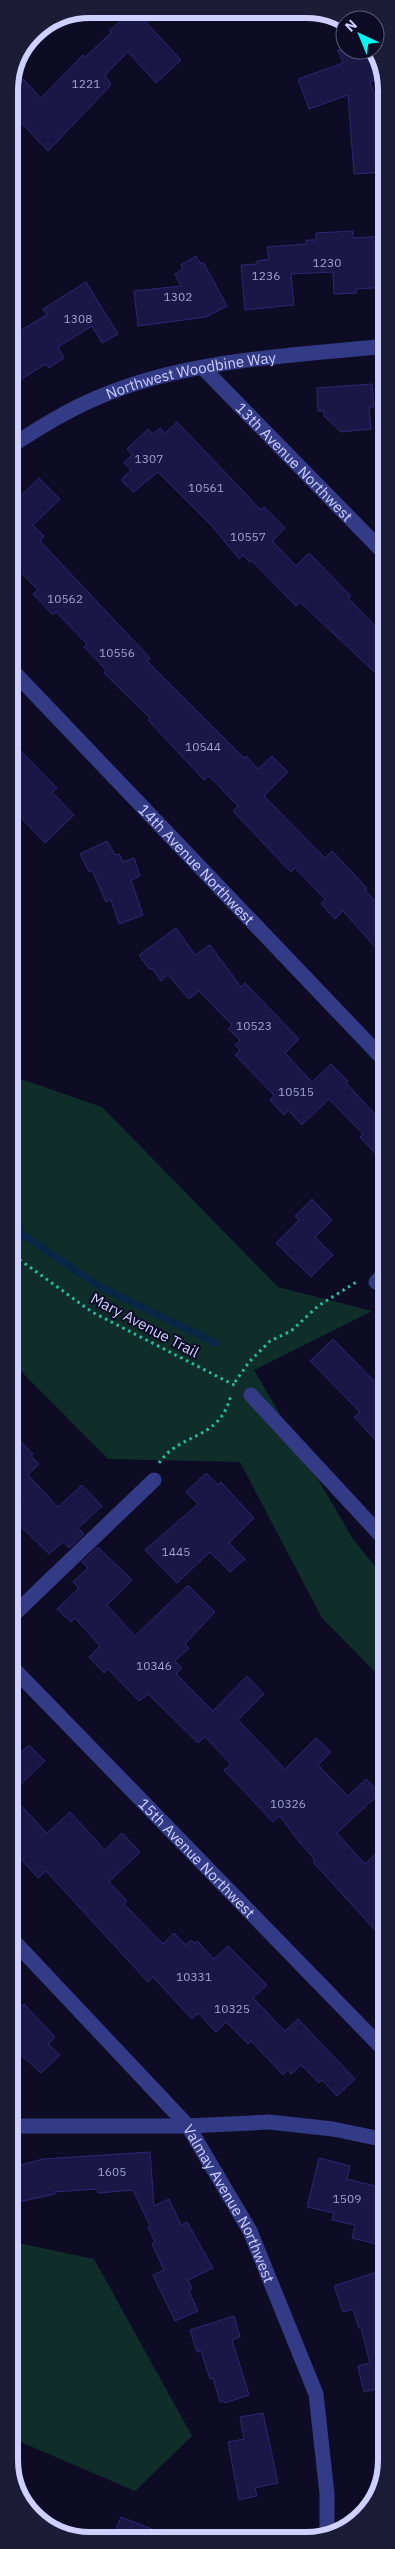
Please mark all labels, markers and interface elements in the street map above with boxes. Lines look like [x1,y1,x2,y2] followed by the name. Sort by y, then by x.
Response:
[335,10,385,60] north arrow
[341,16,361,36] text: N
[72,76,100,91] house number: 1221
[313,255,341,270] house number: 1230
[252,268,280,283] house number: 1236
[164,289,192,304] house number: 1302
[64,311,92,326] house number: 1308
[103,347,277,403] street label: Northwest Woodbine Way
[232,398,357,525] street label: 13th Avenue Northwest
[135,451,163,466] house number: 1307
[188,480,224,495] house number: 10561
[230,529,266,544] house number: 10557
[47,591,83,606] house number: 10562
[99,645,135,660] house number: 10556
[185,739,221,754] house number: 10544
[135,799,259,928] street label: 14th Avenue Northwest
[236,1018,272,1033] house number: 10523
[278,1084,314,1099] house number: 10515
[88,1289,202,1361] street label: Mary Avenue Trail
[162,1544,190,1559] house number: 1445
[136,1658,172,1673] house number: 10346
[135,1794,260,1921] street label: 15th Avenue Northwest
[270,1796,306,1811] house number: 10326
[176,1969,212,1984] house number: 10331
[214,2001,250,2016] house number: 10325
[180,2121,279,2285] street label: Valmay Avenue Northwest
[98,2164,126,2179] house number: 1605
[333,2191,361,2206] house number: 1509

